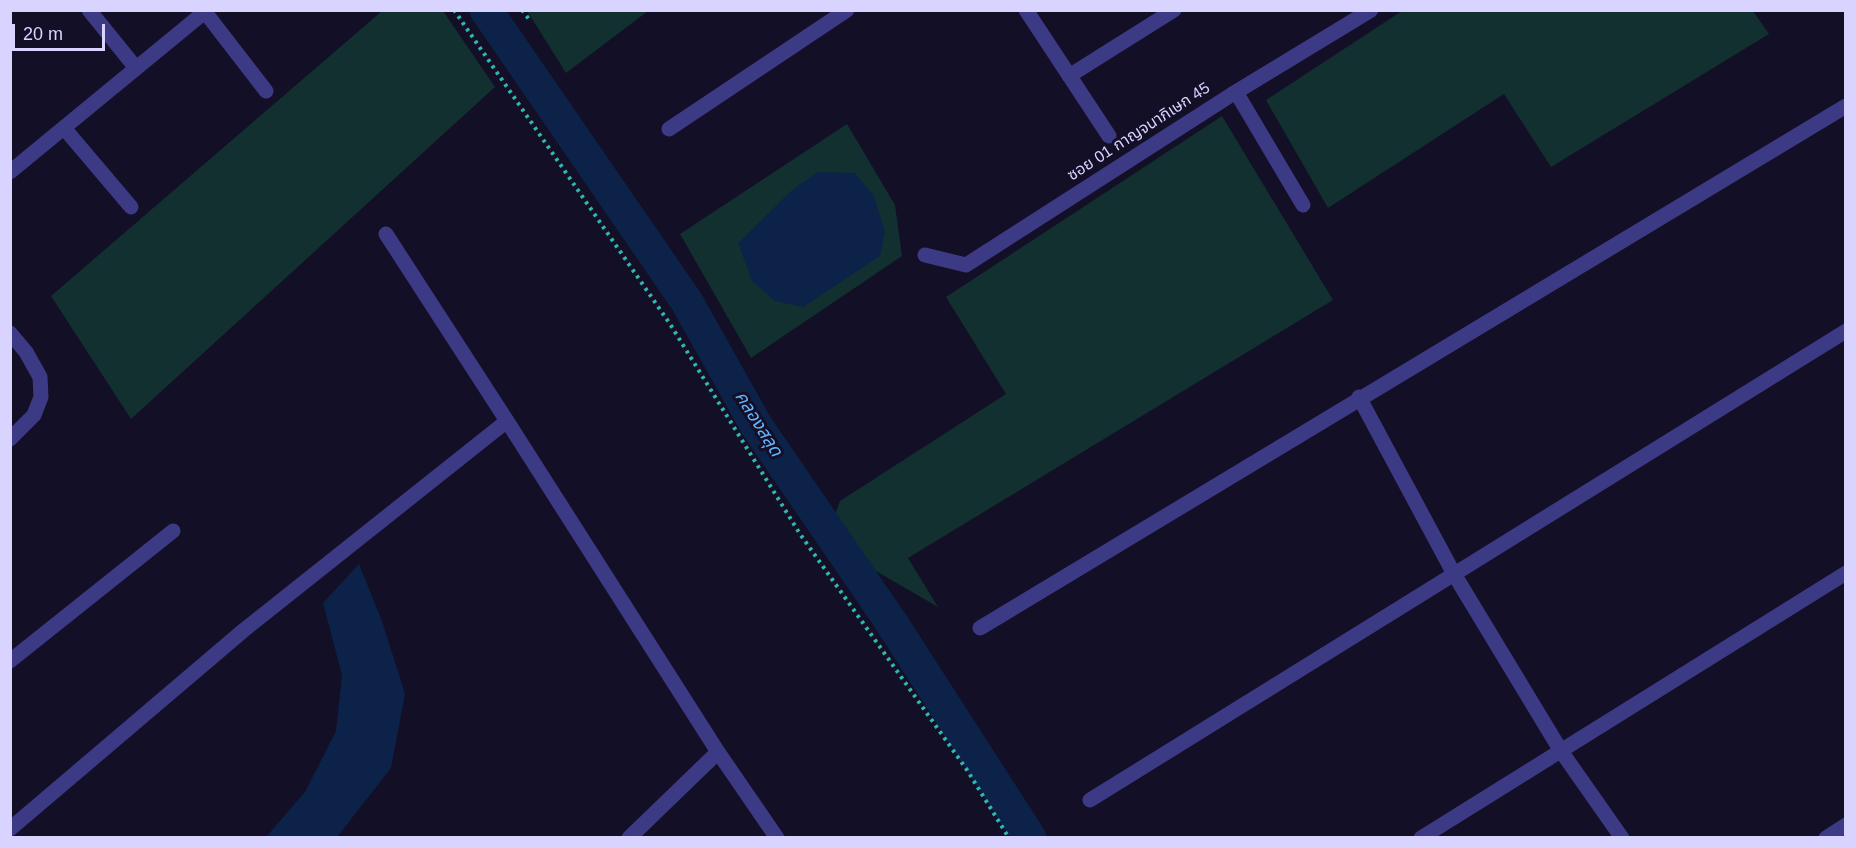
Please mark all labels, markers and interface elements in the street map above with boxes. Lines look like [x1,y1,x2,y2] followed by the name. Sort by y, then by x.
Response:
[15,12,108,50] scale bar
[23,24,63,44] text: 20 m
[1064,79,1214,185] street label: ซอย 01 กาญจนาภิเษก 45
[730,387,786,461] water label: คลองสลุด

